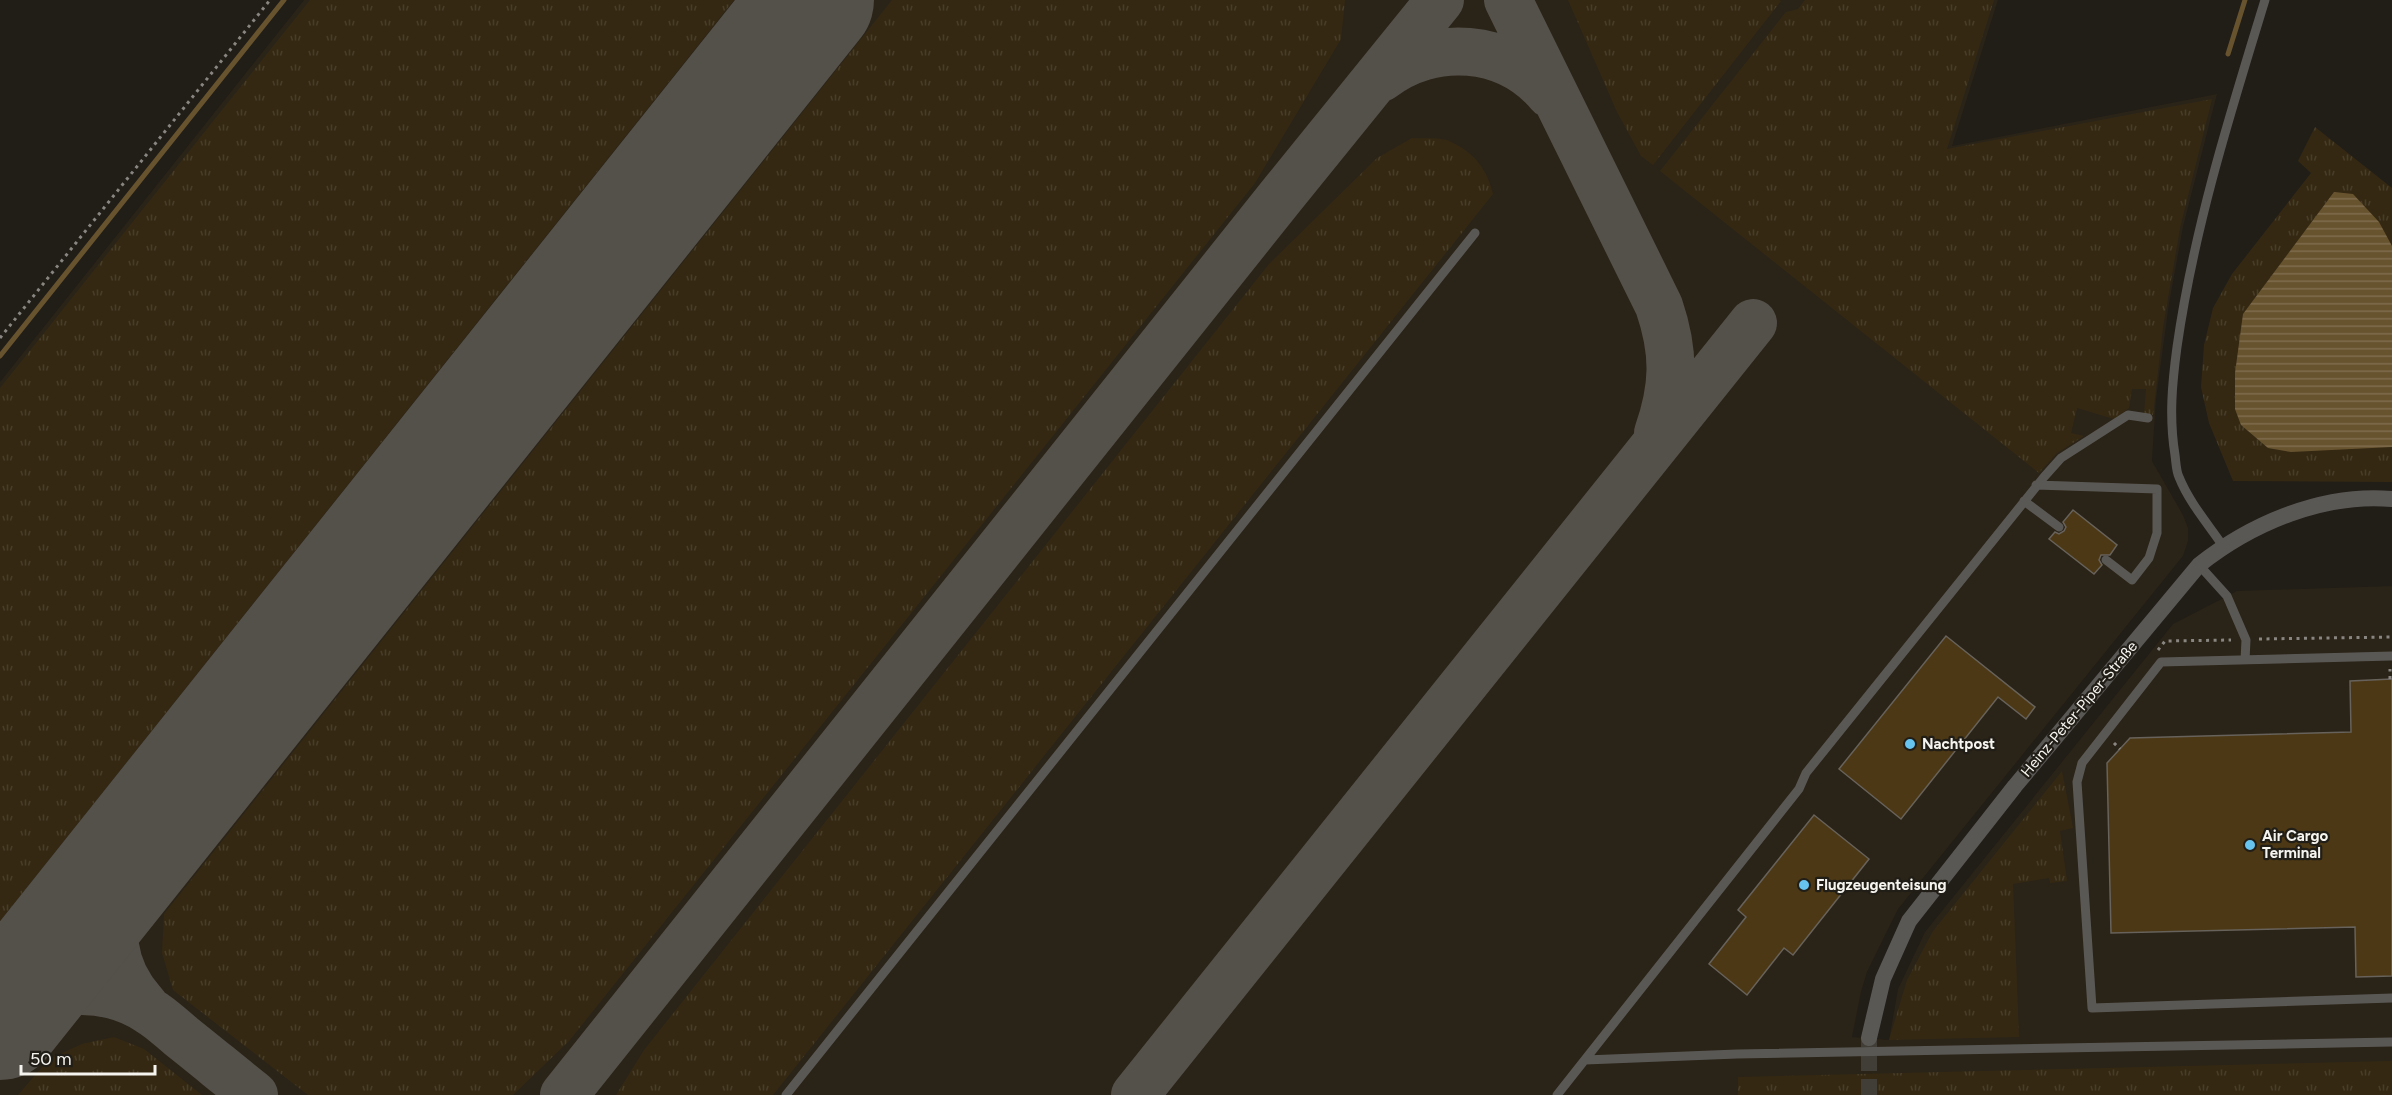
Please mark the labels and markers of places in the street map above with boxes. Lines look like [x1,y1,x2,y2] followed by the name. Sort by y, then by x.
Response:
[1922,735,1995,753] place label: Nachtpost
[1903,737,1917,751] marker: Nachtpost
[2262,827,2328,862] place label: Air Cargo Terminal
[2243,838,2257,852] marker: Air Cargo Terminal
[1816,876,1947,894] place label: Flugzeugenteisung
[1797,878,1811,892] marker: Flugzeugenteisung

